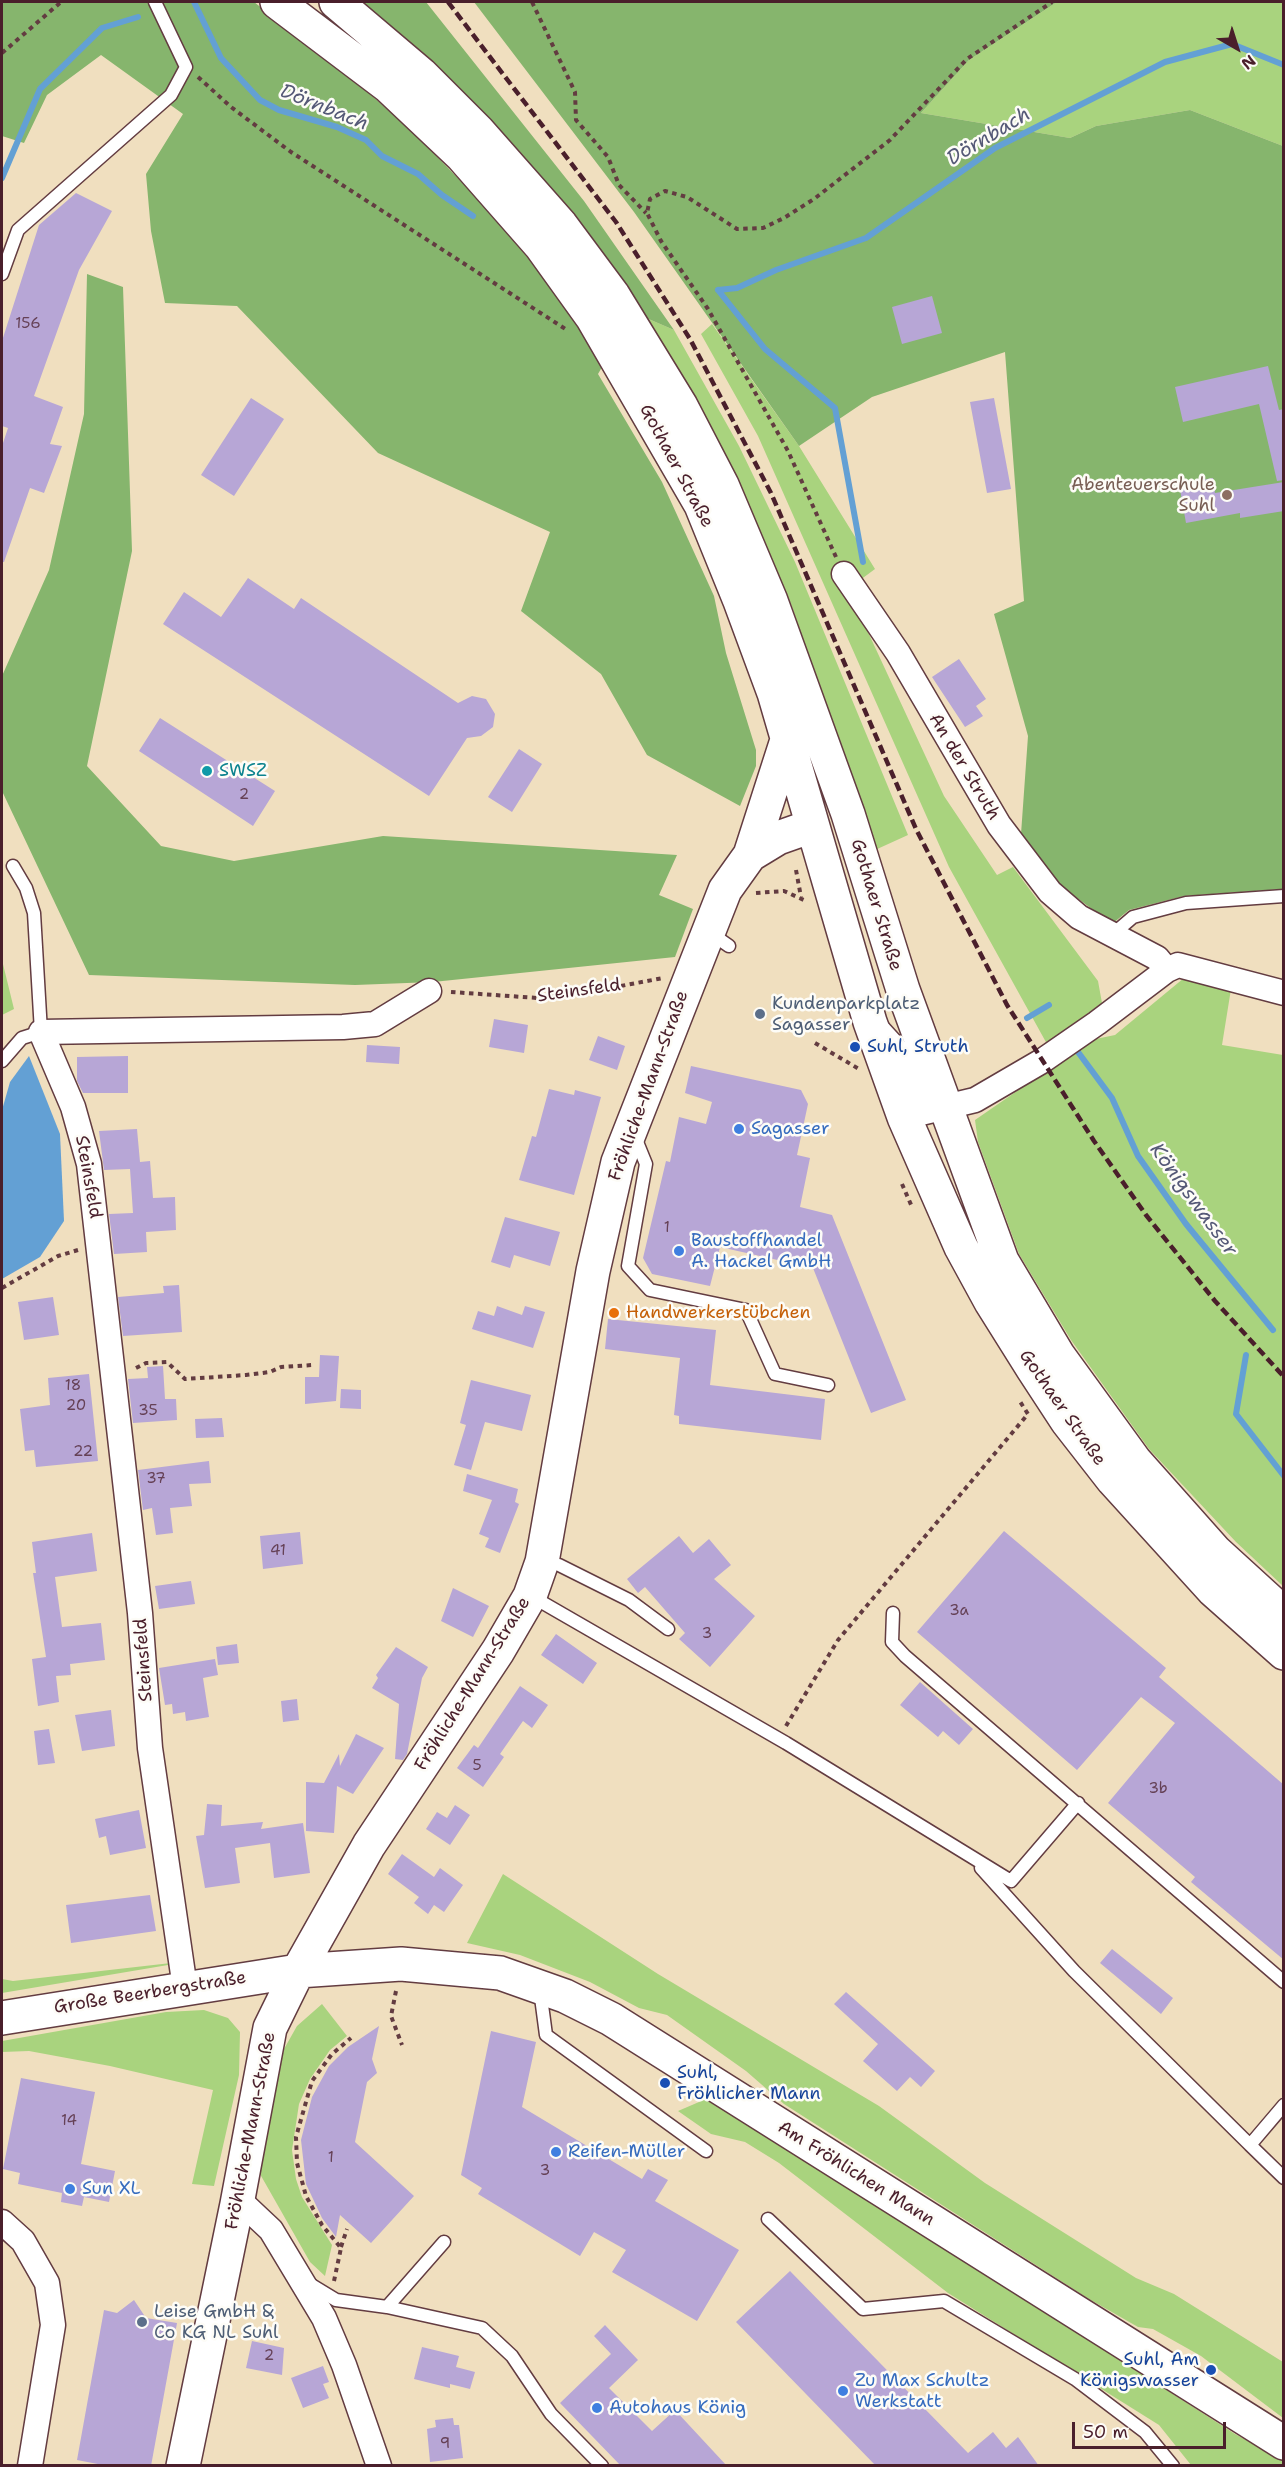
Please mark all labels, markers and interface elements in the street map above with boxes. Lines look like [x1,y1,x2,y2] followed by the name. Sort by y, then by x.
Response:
[1207,18,1267,78] north arrow
[1237,50,1260,75] text: N
[276,79,372,137] water label: Dörnbach
[943,103,1035,171] water label: Dörnbach
[15,315,41,333] house number: 156
[634,401,718,531] street label: Gothaer Straße
[1071,474,1215,516] place label: Abenteuerschule Suhl
[1220,488,1234,502] marker: Abenteuerschule Suhl
[924,710,1004,824] street label: An der Struth
[219,760,267,782] place label: SWSZ
[200,764,214,778] marker: SWSZ
[239,786,249,804] house number: 2
[846,837,906,973] street label: Gothaer Straße
[536,974,622,1008] street label: Steinsfeld
[605,988,693,1184] street label: Fröhliche-Mann-Straße
[772,993,920,1036] place label: Kundenparkplatz Sagasser
[753,1007,767,1021] marker: Kundenparkplatz Sagasser
[867,1036,969,1058] place label: Suhl, Struth
[848,1040,862,1054] marker: Suhl, Struth
[751,1118,829,1140] place label: Sagasser
[732,1122,746,1136] marker: Sagasser
[70,1134,106,1220] street label: Steinsfeld
[1144,1139,1242,1261] water label: Königswasser
[664,1219,670,1237] house number: 1
[691,1230,831,1272] place label: Baustoffhandel A. Hackel GmbH
[672,1244,686,1258] marker: Baustoffhandel A. Hackel GmbH
[626,1302,811,1324] place label: Handwerkerstübchen
[607,1306,621,1320] marker: Handwerkerstübchen
[1014,1346,1110,1470] street label: Gothaer Straße
[65,1377,81,1395] house number: 18
[66,1397,86,1415] house number: 20
[138,1402,158,1420] house number: 35
[73,1443,93,1461] house number: 22
[146,1470,166,1488] house number: 37
[270,1542,286,1560] house number: 41
[411,1593,535,1775] street label: Fröhliche-Mann-Straße
[949,1602,969,1620] house number: 3a
[130,1617,158,1703] street label: Steinsfeld
[702,1625,712,1643] house number: 3
[472,1757,482,1775] house number: 5
[1148,1780,1168,1798] house number: 3b
[52,1967,248,2019] street label: Große Beerbergstraße
[221,2030,281,2232] street label: Fröhliche-Mann-Straße
[677,2062,821,2104] place label: Suhl, Fröhlicher Mann
[658,2076,672,2090] marker: Suhl, Fröhlicher Mann
[61,2112,77,2130] house number: 14
[774,2117,938,2231] street label: Am Fröhlichen Mann
[568,2141,685,2163] place label: Reifen-Müller
[549,2145,563,2159] marker: Reifen-Müller
[328,2149,334,2167] house number: 1
[540,2162,550,2180] house number: 3
[82,2178,141,2200] place label: Sun XL
[63,2182,77,2196] marker: Sun XL
[154,2301,279,2344] place label: Leise GmbH & Co KG NL Suhl
[135,2315,149,2329] marker: Leise GmbH & Co KG NL Suhl
[264,2347,274,2365] house number: 2
[1080,2349,1199,2392] place label: Suhl, Am Königswasser
[1204,2363,1218,2377] marker: Suhl, Am Königswasser
[855,2370,990,2412] place label: Zu Max Schultz Werkstatt
[836,2384,850,2398] marker: Zu Max Schultz Werkstatt
[609,2397,746,2419] place label: Autohaus König
[590,2401,604,2415] marker: Autohaus König
[1075,2410,1230,2448] scale bar
[1083,2420,1128,2444] text: 50 m
[440,2435,450,2453] house number: 9

